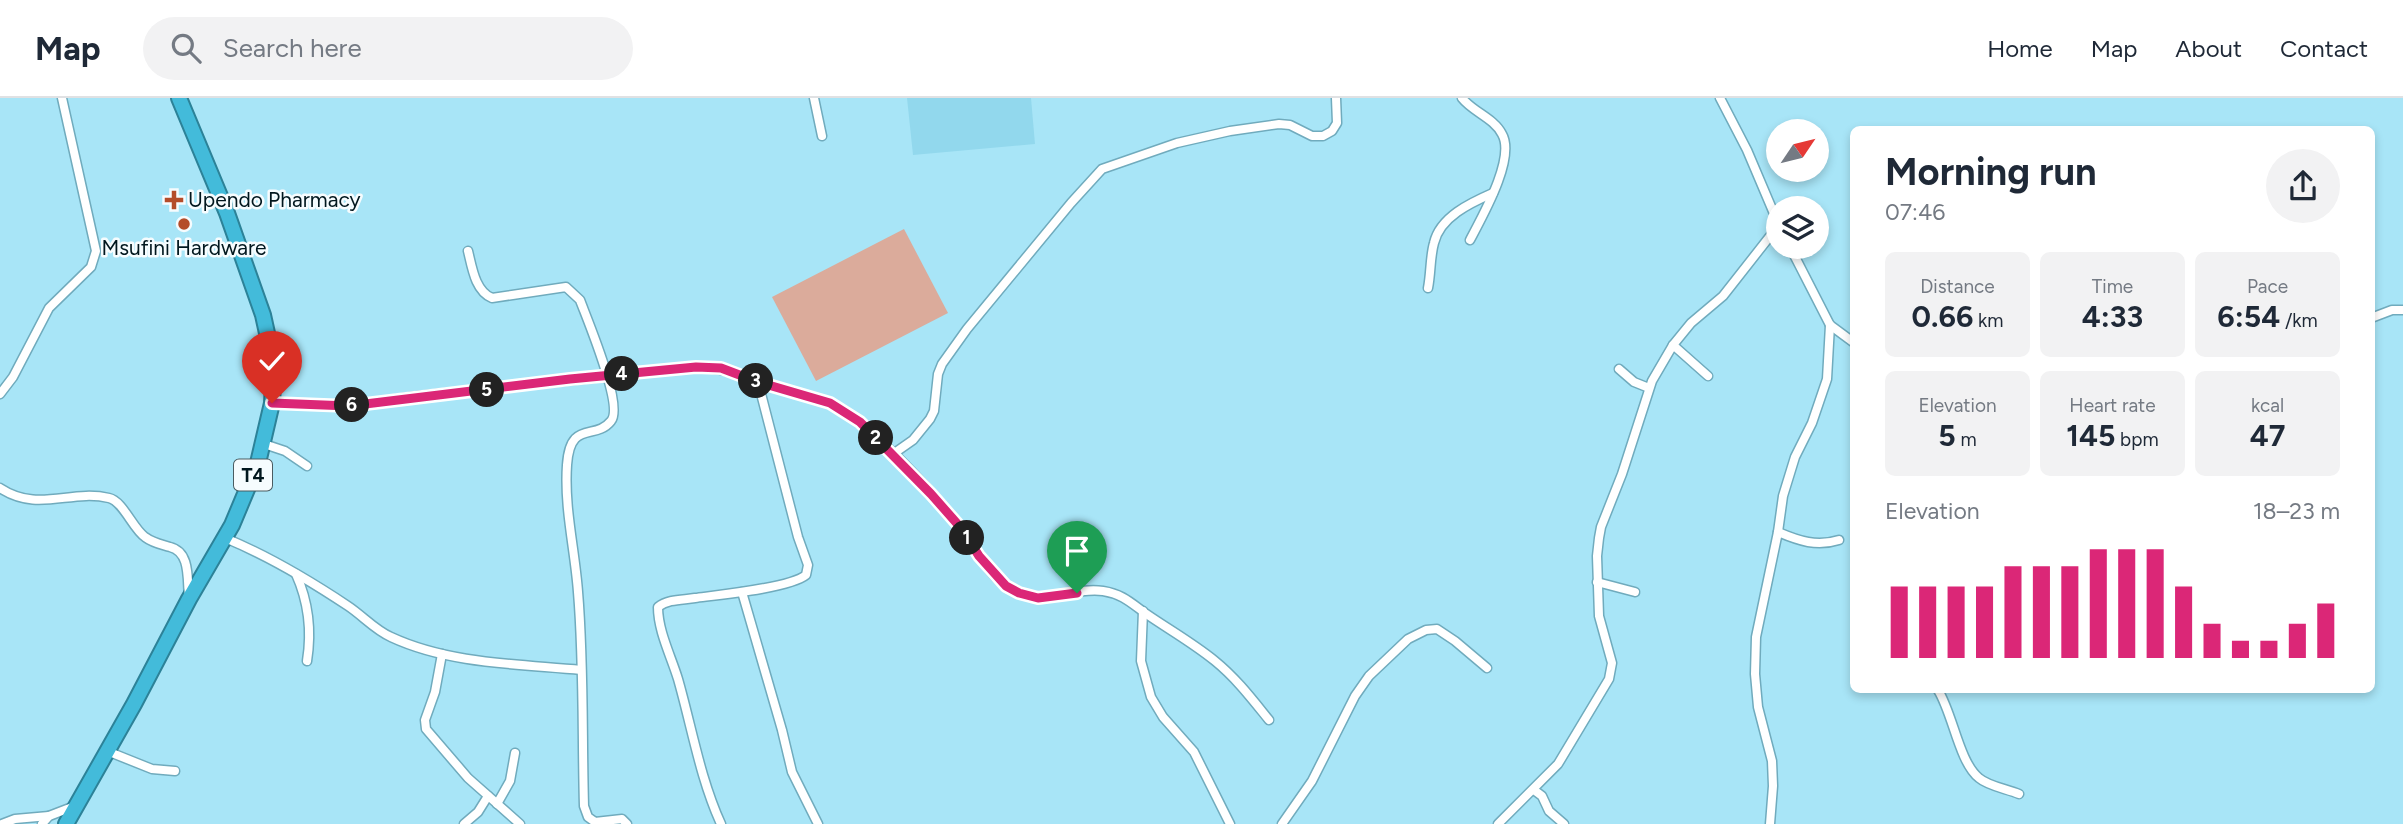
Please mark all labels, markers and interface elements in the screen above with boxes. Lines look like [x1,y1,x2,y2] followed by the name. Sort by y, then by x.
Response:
[143,17,633,80] search box
[35,29,101,68] text: Map
[167,29,205,67] icon: search
[223,32,362,64] text: Search here
[1987,34,2053,63] text: Home
[2091,34,2137,63] text: Map
[2175,34,2242,63] text: About
[2280,34,2368,63] text: Contact
[1766,119,1829,182] north arrow
[1766,119,1829,259] map controls
[1885,149,2097,195] text: Morning run
[2266,149,2340,223] button: share
[188,187,361,212] place label: Upendo Pharmacy
[166,192,182,208] marker: Upendo Pharmacy
[1766,196,1829,259] button: layers
[1885,198,1945,226] text: 07:46
[176,216,192,232] marker: Msufini Hardware
[101,235,267,260] place label: Msufini Hardware
[1920,275,1995,298] text: Distance
[2092,275,2133,298] text: Time
[2247,275,2288,298] text: Pace
[1912,298,1973,335] text: 0.66
[2082,298,2143,335] text: 4:33
[2217,298,2280,335] text: 6:54
[1973,309,2003,332] text: km
[2280,309,2318,332] text: /km
[242,331,302,403] pin
[253,342,291,380] icon: check
[604,356,640,392] pin: 4
[615,362,628,385] text: 4
[738,364,774,398] pin: 3
[750,369,761,392] text: 3
[470,372,504,408] pin: 5
[481,378,492,401] text: 5
[334,388,370,422] pin: 6
[346,393,357,416] text: 6
[1918,394,1997,417] text: Elevation
[2069,394,2156,417] text: Heart rate
[2251,394,2284,417] text: kcal
[1938,417,1956,454] text: 5
[2066,417,2115,454] text: 145
[2250,417,2285,454] text: 47
[858,420,894,456] pin: 2
[870,426,881,449] text: 2
[1956,428,1977,451] text: m
[2115,428,2159,451] text: bpm
[234,460,272,490] road number: T4
[1885,497,1980,525] text: Elevation
[2253,497,2340,525] text: 18–23 m
[950,520,984,556] pin: 1
[1047,521,1107,593] pin
[962,526,971,549] text: 1
[1058,532,1096,570] icon: arrive

